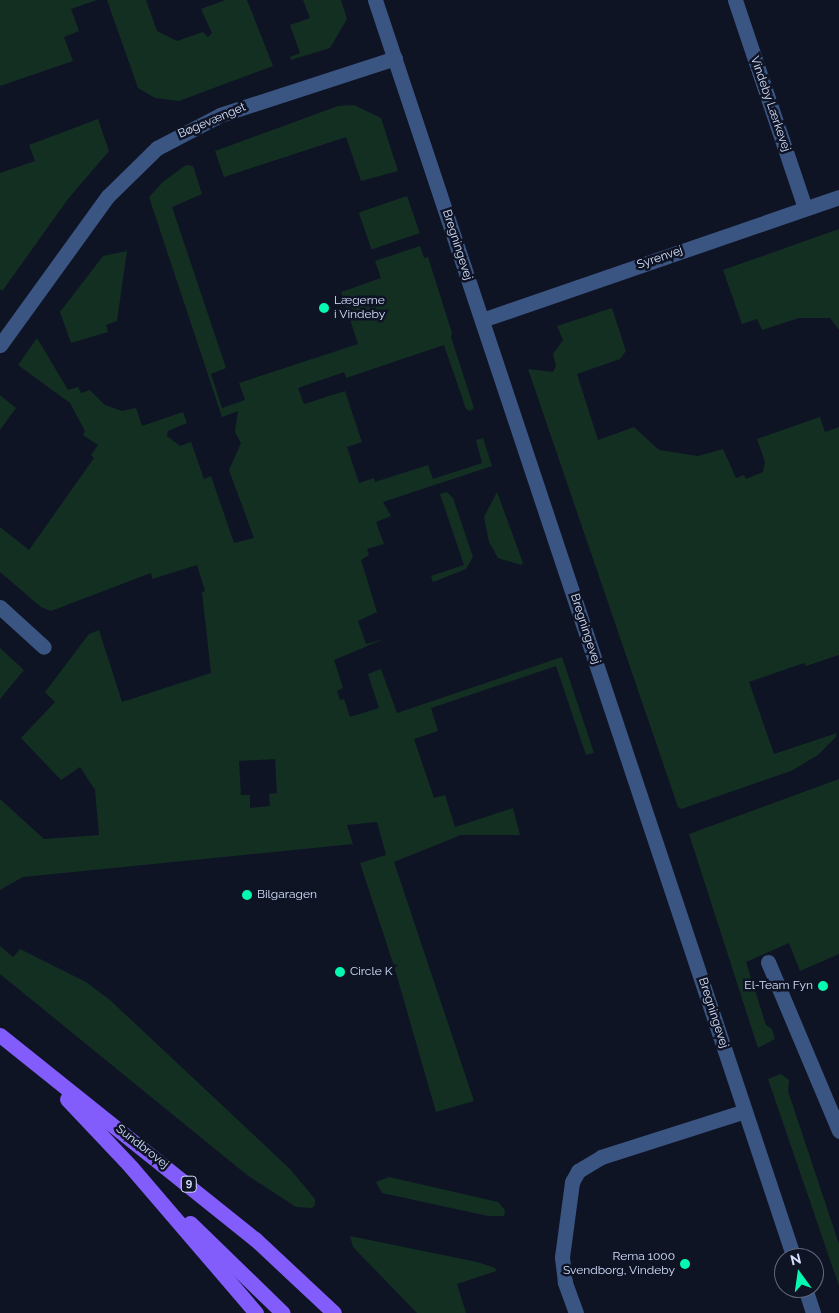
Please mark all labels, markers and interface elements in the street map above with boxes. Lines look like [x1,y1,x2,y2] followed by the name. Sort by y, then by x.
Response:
[747,54,793,154] street label: Vindeby Lærkevej
[176,100,248,142] street label: Bøgevænget
[439,208,475,282] street label: Bregningevej
[635,243,685,273] street label: Syrenvej
[334,294,386,322] place label: Lægerne i Vindeby
[318,302,330,314] marker: Lægerne i Vindeby
[567,592,603,666] street label: Bregningevej
[257,888,317,902] place label: Bilgaragen
[241,889,253,901] marker: Bilgaragen
[350,965,393,979] place label: Circle K
[334,966,346,978] marker: Circle K
[695,976,731,1050] street label: Bregningevej
[744,979,813,993] place label: El-Team Fyn
[817,980,829,992] marker: El-Team Fyn
[113,1122,171,1172] street label: Sundbrovej
[180,1176,198,1192] road number: 9
[774,1248,824,1298] north arrow
[563,1250,675,1278] place label: Rema 1000 Svendborg, Vindeby
[788,1250,803,1268] text: N
[679,1258,691,1270] marker: Rema 1000 Svendborg, Vindeby

